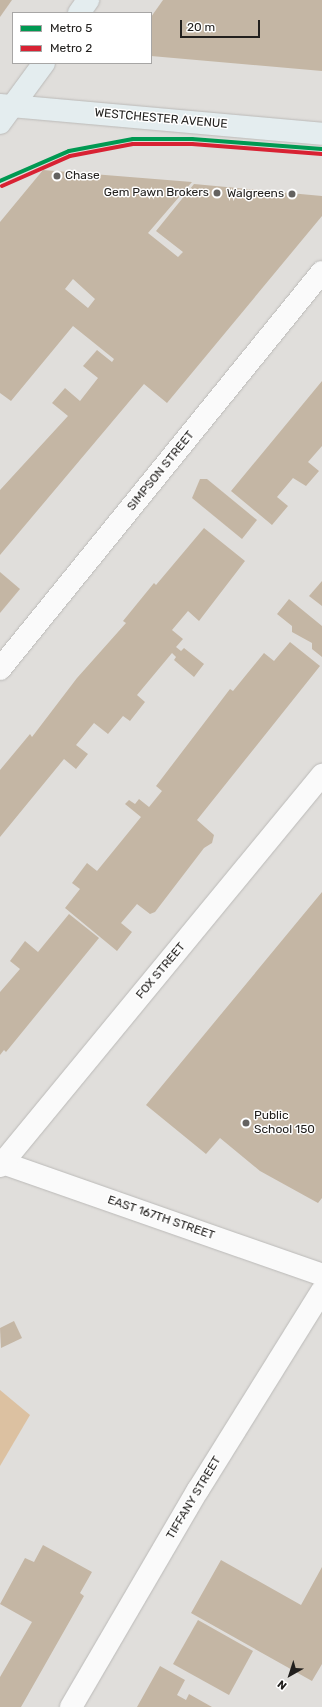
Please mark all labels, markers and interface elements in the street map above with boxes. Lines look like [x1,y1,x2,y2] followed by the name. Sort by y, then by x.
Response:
[12,12,152,64] legend
[182,12,262,38] scale bar
[187,20,215,34] text: 20 m
[50,21,92,35] text: Metro 5
[50,41,92,55] text: Metro 2
[94,106,228,132] street label: WESTCHESTER AVENUE
[65,169,100,183] place label: Chase
[52,171,62,181] marker: Chase
[104,186,209,200] place label: Gem Pawn Brokers
[227,187,284,201] place label: Walgreens
[212,188,222,198] marker: Gem Pawn Brokers
[287,189,297,199] marker: Walgreens
[124,428,198,514] street label: SIMPSON STREET
[133,940,189,1002] street label: FOX STREET
[254,1109,315,1137] place label: Public School 150
[241,1118,251,1128] marker: Public School 150
[105,1193,217,1243] street label: EAST 167TH STREET
[163,1454,225,1542] street label: TIFFANY STREET
[270,1655,310,1695] north arrow
[275,1677,289,1692] text: N

